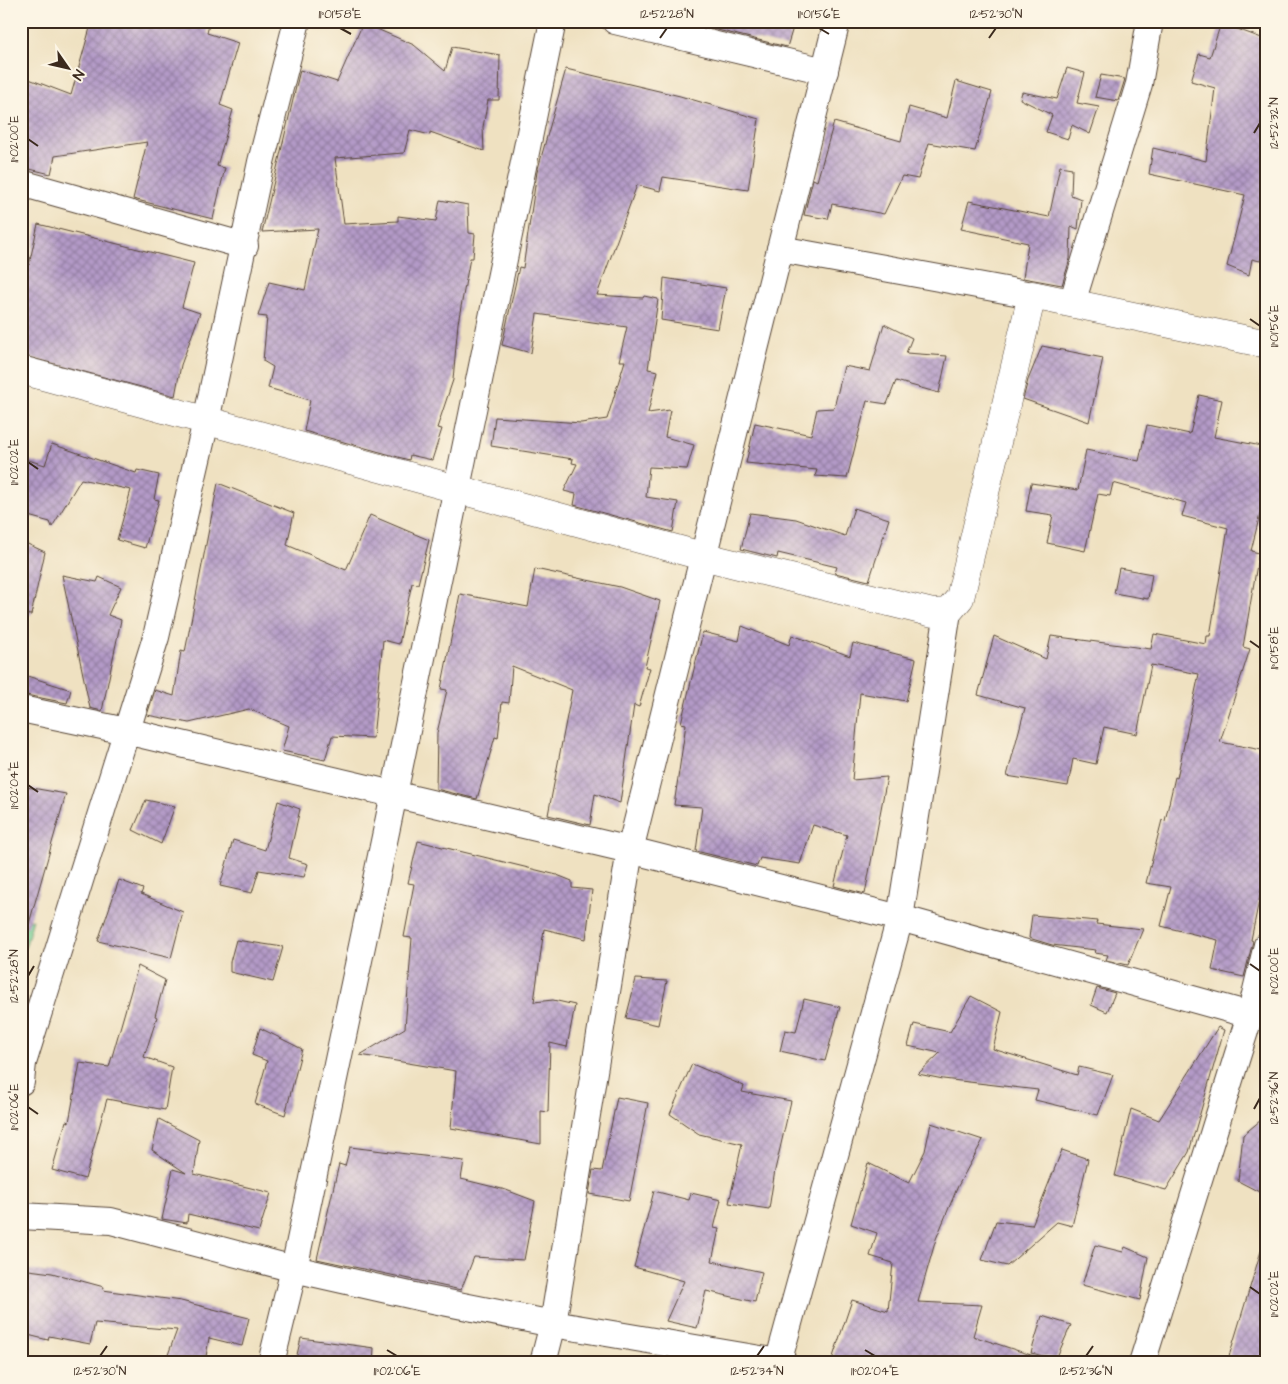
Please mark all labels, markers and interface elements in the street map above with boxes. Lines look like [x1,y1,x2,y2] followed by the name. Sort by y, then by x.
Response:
[319,6,361,23] text: 11°01'58"E
[640,6,694,23] text: 12°52'28"N
[798,6,840,23] text: 11°01'56"E
[970,6,1023,23] text: 12°52'30"N
[42,42,92,92] north arrow
[67,65,89,84] text: N
[1266,97,1283,149] text: 12°52'32"N
[6,115,23,163] text: 11°02'00"E
[1266,305,1283,347] text: 11°01'56"E
[6,439,23,485] text: 11°02'02"E
[1266,627,1283,669] text: 11°01'58"E
[6,761,23,809] text: 11°02'04"E
[1266,947,1283,995] text: 11°02'00"E
[6,949,23,1003] text: 12°52'28"N
[1266,1071,1283,1124] text: 12°52'36"N
[6,1083,23,1131] text: 11°02'06"E
[1266,1271,1283,1317] text: 11°02'02"E
[74,1363,127,1380] text: 12°52'30"N
[373,1363,421,1380] text: 11°02'06"E
[731,1363,784,1380] text: 12°52'34"N
[851,1363,899,1380] text: 11°02'04"E
[1060,1363,1113,1380] text: 12°52'36"N

